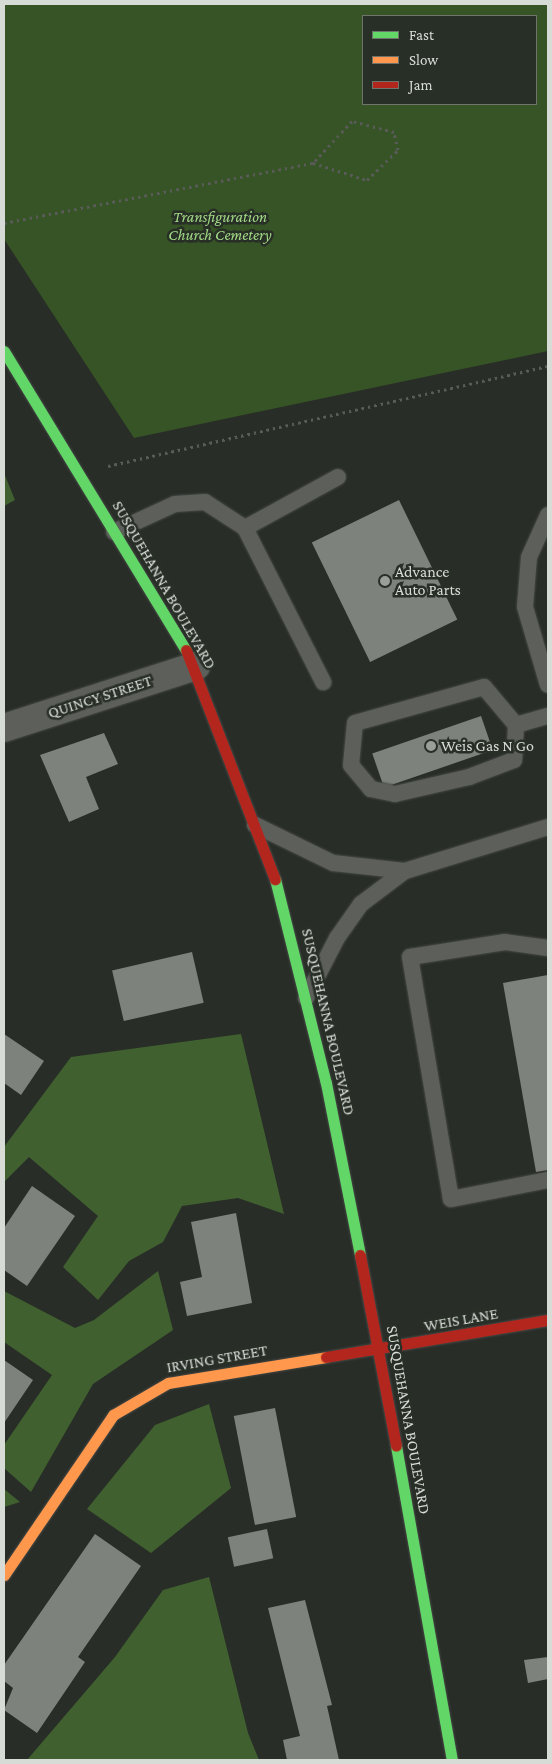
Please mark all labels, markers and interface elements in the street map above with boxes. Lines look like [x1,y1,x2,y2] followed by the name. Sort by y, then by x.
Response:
[362,15,537,105] legend
[409,27,434,43] text: Fast
[409,52,438,68] text: Slow
[409,77,432,93] text: Jam
[168,207,272,245] park label: Transfiguration Church Cemetery
[108,497,220,673] street label: SUSQUEHANNA BOULEVARD
[395,562,461,600] place label: Advance Auto Parts
[379,575,391,587] marker: Advance Auto Parts
[45,671,155,723] street label: QUINCY STREET
[441,736,534,756] place label: Weis Gas N Go
[425,740,437,752] marker: Weis Gas N Go
[297,927,359,1117] street label: SUSQUEHANNA BOULEVARD
[422,1304,500,1336] street label: WEIS LANE
[382,1324,434,1516] street label: SUSQUEHANNA BOULEVARD
[165,1341,269,1377] street label: IRVING STREET

